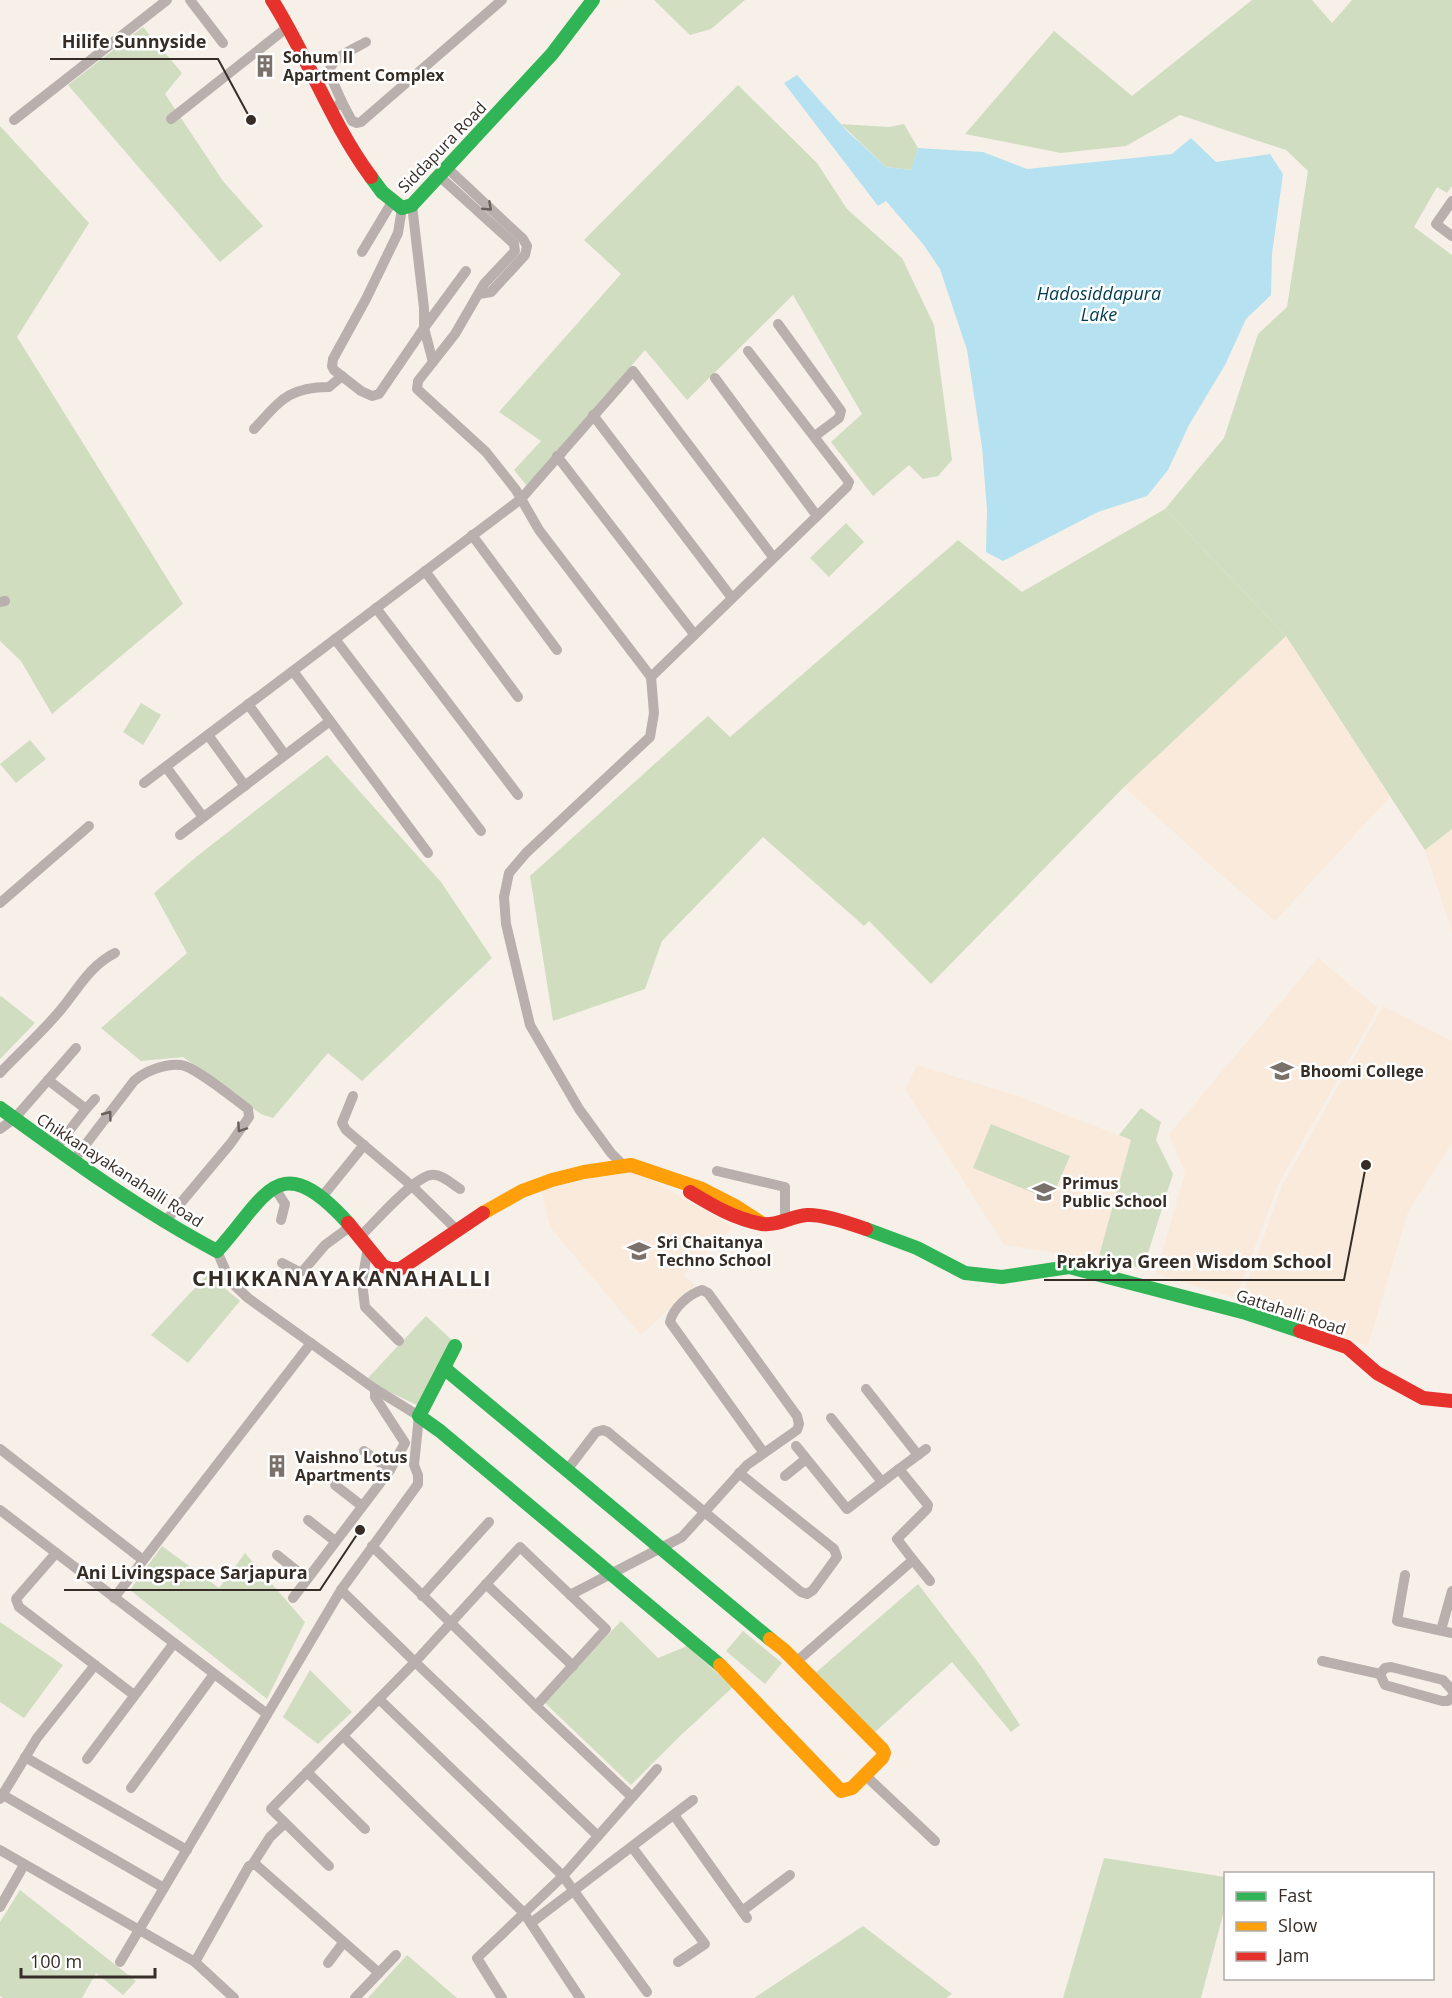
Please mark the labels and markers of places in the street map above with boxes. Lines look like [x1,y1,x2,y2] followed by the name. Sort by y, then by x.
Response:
[50,23,218,59] callout: Hilife Sunnyside
[283,46,445,86] place label: Sohum II Apartment Complex
[252,53,278,79] building icon: Sohum II Apartment Complex
[1269,1058,1295,1084] school or university icon: Bhoomi College
[1300,1060,1424,1082] place label: Bhoomi College
[1062,1172,1167,1212] place label: Primus Public School
[1031,1179,1057,1205] school or university icon: Primus Public School
[657,1231,771,1271] place label: Sri Chaitanya Techno School
[626,1238,652,1264] school or university icon: Sri Chaitanya Techno School
[1044,1244,1344,1280] callout: Prakriya Green Wisdom School
[295,1446,407,1486] place label: Vaishno Lotus Apartments
[264,1453,290,1479] building icon: Vaishno Lotus Apartments
[64,1554,320,1590] callout: Ani Livingspace Sarjapura

